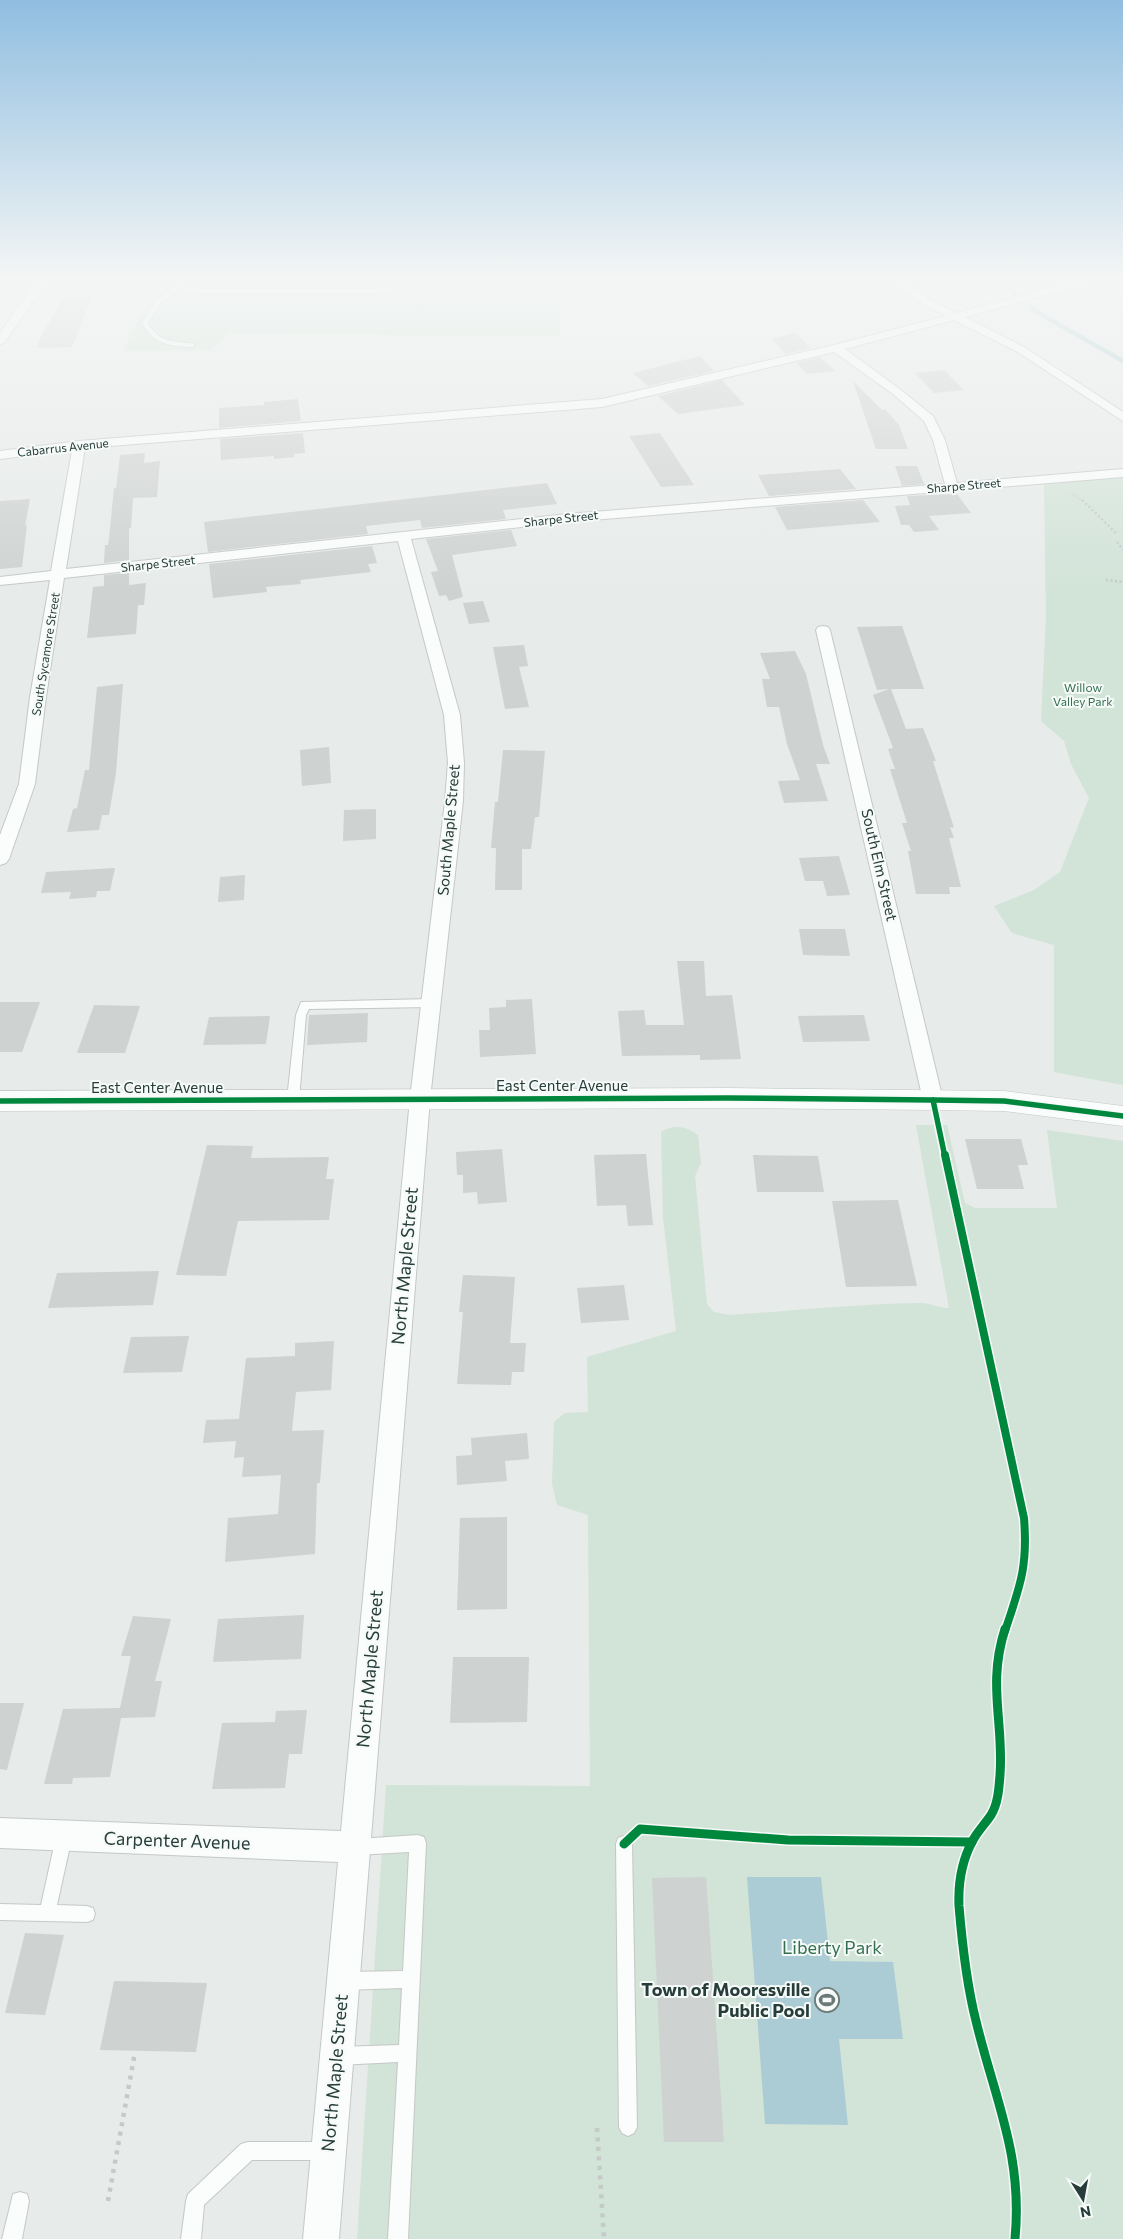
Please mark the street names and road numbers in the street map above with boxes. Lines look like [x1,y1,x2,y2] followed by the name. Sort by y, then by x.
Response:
[16,435,109,459] street label: Cabarrus Avenue
[926,475,1002,495] street label: Sharpe Street
[523,507,599,529] street label: Sharpe Street
[120,552,196,574] street label: Sharpe Street
[28,591,62,717] street label: South Sycamore Street
[433,764,463,896] street label: South Maple Street
[858,807,902,923] street label: South Elm Street
[496,1076,628,1094] street label: East Center Avenue
[91,1078,223,1096] street label: East Center Avenue
[386,1186,422,1346] street label: North Maple Street
[351,1589,387,1749] street label: North Maple Street
[103,1826,251,1854] street label: Carpenter Avenue
[316,1993,352,2153] street label: North Maple Street

